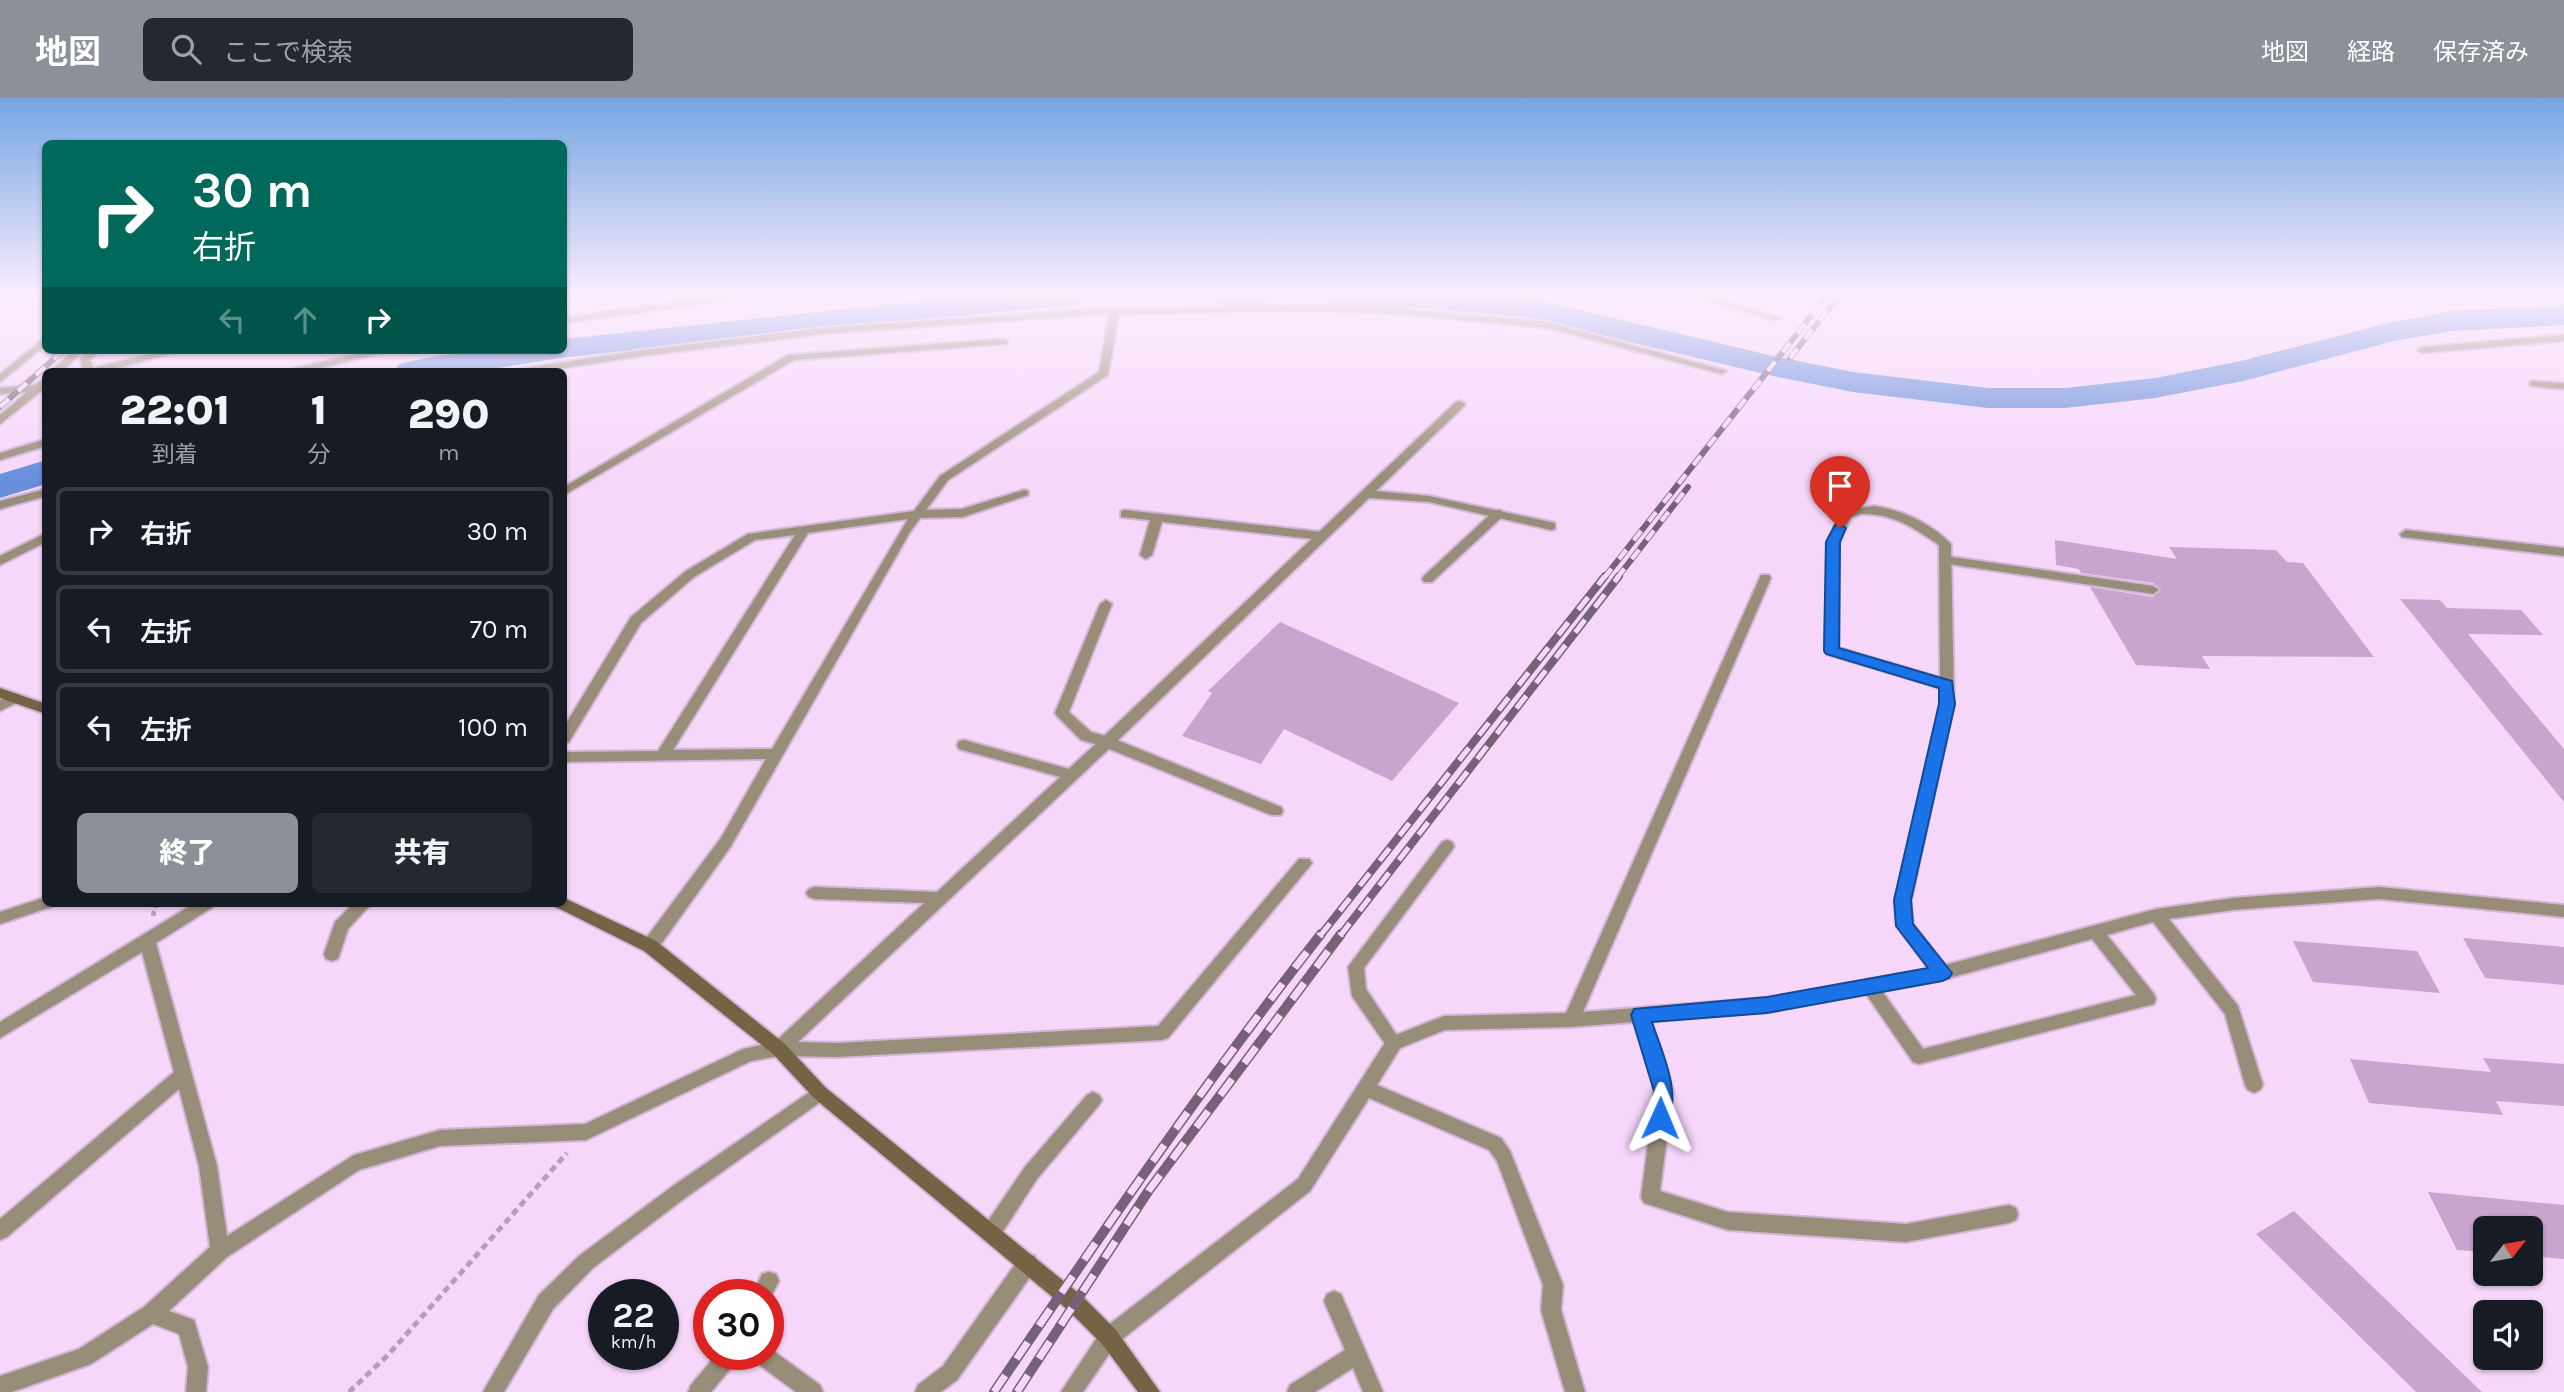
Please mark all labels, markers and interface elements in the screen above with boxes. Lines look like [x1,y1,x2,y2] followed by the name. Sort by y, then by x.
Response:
[143,18,633,81] search box
[167,30,205,68] icon: search
[35,33,101,71] text: 地図
[223,37,353,68] text: ここで検索
[2261,38,2309,66] text: 地図
[2347,38,2395,66] text: 経路
[2433,38,2529,66] text: 保存済み
[192,162,312,219] text: 30 m
[77,168,168,259] icon: right
[192,229,256,266] text: 右折
[213,301,251,339] icon: left
[286,301,324,339] icon: ahead
[359,301,397,339] icon: right
[119,385,230,435] text: 22:01
[311,385,327,435] text: 1
[408,389,490,439] text: 290
[438,439,459,466] text: m
[152,441,198,468] text: 到着
[307,441,330,468] text: 分
[1810,456,1870,528] pin
[1821,467,1859,505] icon: arrive
[81,512,119,550] icon: right
[467,516,528,547] text: 30 m
[140,519,192,550] text: 右折
[81,610,119,648] icon: left
[470,614,528,645] text: 70 m
[140,617,192,648] text: 左折
[81,708,119,746] icon: left
[458,712,528,743] text: 100 m
[140,715,192,746] text: 左折
[77,813,298,893] button: 終了
[312,813,532,893] button: 共有
[1623,1081,1697,1155] position arrow
[2473,1216,2543,1286] north arrow
[2473,1216,2543,1370] map controls
[693,1279,784,1370] speed limit sign: 30
[612,1295,655,1336] text: 22
[2473,1300,2543,1370] button: sound
[611,1331,656,1353] text: km/h

